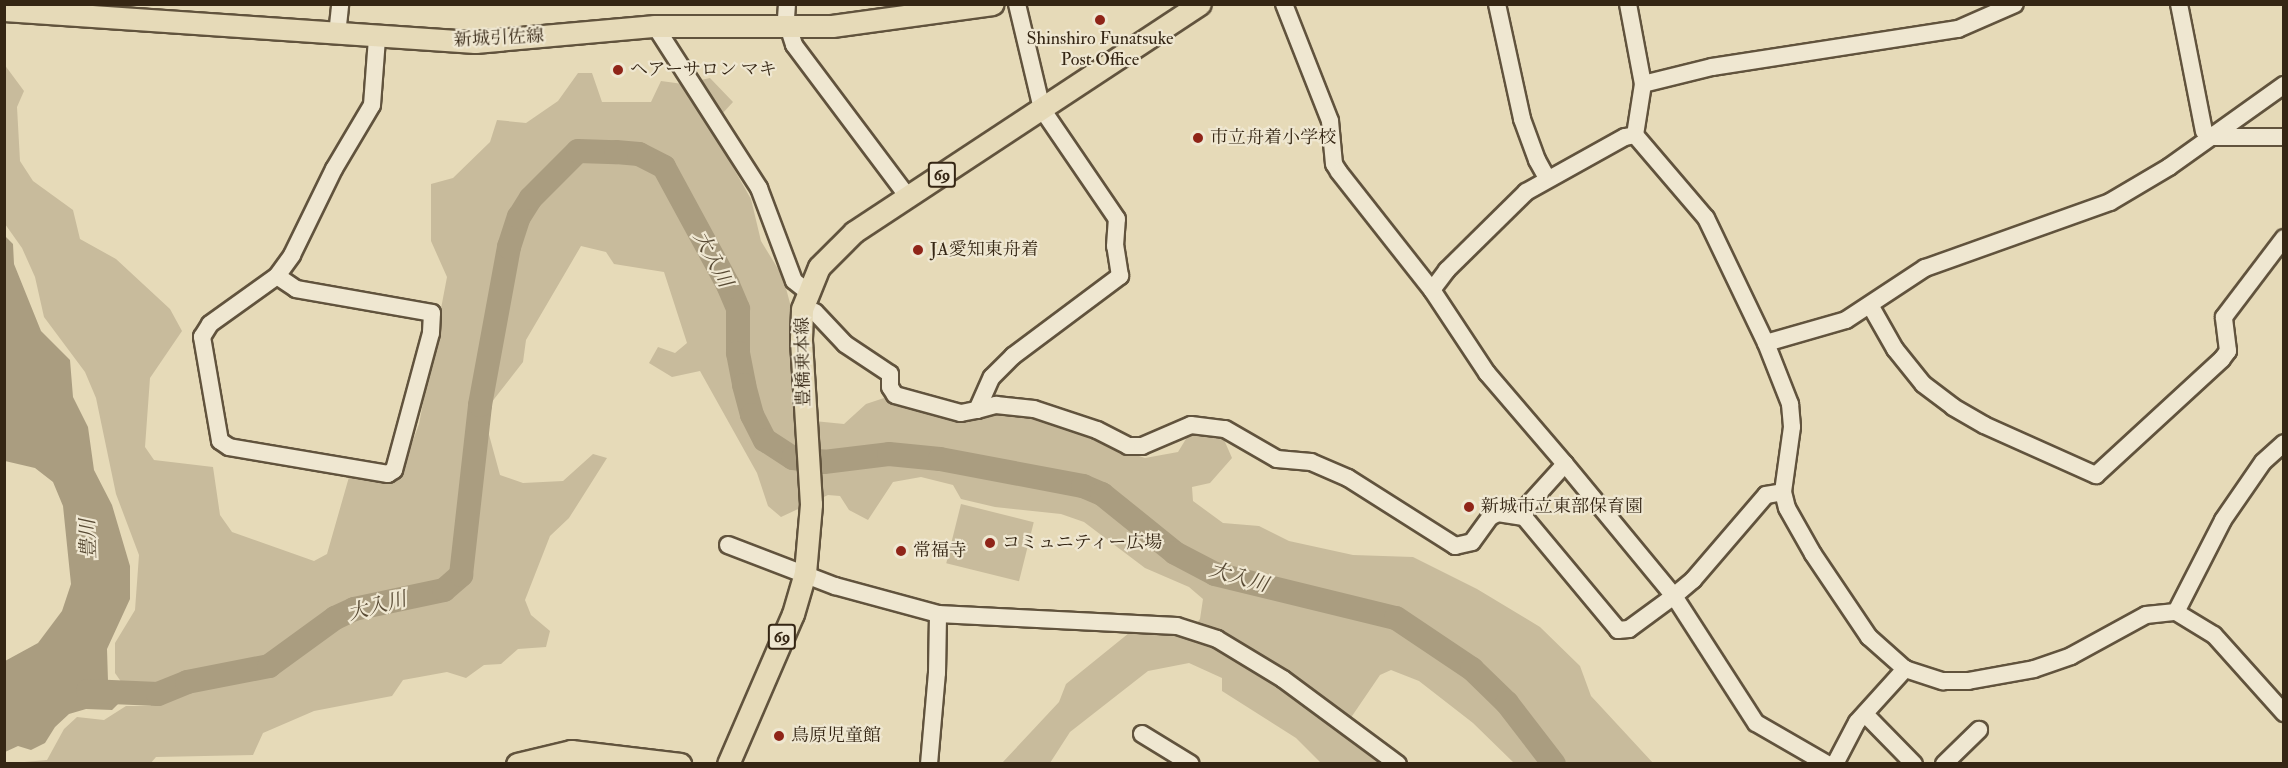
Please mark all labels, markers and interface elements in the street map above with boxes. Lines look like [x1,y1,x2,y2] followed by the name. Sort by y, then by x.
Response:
[1093,13,1107,27] marker: Shinshiro Funatsuke Post Office
[453,26,545,52] street label: 新城引佐線
[1026,29,1174,72] place label: Shinshiro Funatsuke Post Office
[630,59,777,81] place label: ヘアーサロン マキ
[611,63,625,77] marker: ヘアーサロン マキ
[1210,127,1336,149] place label: 市立舟着小学校
[1191,131,1205,145] marker: 市立舟着小学校
[927,162,957,188] road number: 69
[688,227,738,291] water label: 大入川
[930,239,1039,261] place label: JA愛知東舟着
[911,243,925,257] marker: JA愛知東舟着
[792,317,816,407] street label: 豊橋乗本線
[1481,496,1643,518] place label: 新城市立東部保育園
[1462,500,1476,514] marker: 新城市立東部保育園
[75,519,101,559] water label: 豊川
[1002,532,1164,554] place label: コミュニティー広場
[983,536,997,550] marker: コミュニティー広場
[913,540,967,562] place label: 常福寺
[894,544,908,558] marker: 常福寺
[1207,557,1271,597] water label: 大入川
[345,587,409,625] water label: 大入川
[767,624,797,650] road number: 69
[791,725,881,747] place label: 鳥原児童館
[772,729,786,743] marker: 鳥原児童館

